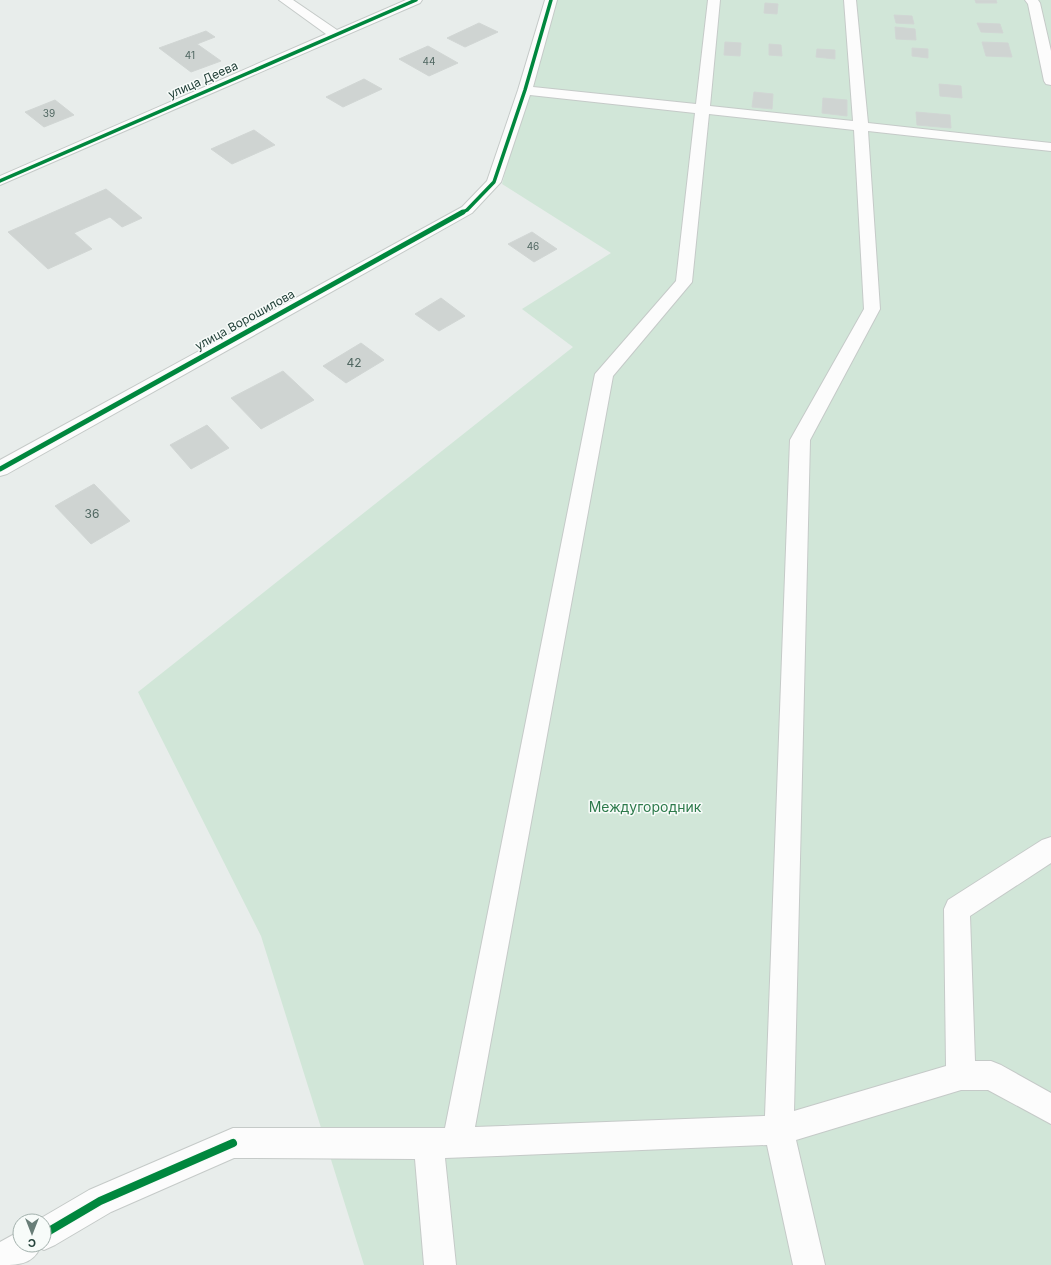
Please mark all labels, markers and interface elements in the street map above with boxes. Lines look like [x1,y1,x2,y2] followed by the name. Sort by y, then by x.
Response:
[185,49,195,61] house number: 41
[423,55,435,67] house number: 44
[166,57,240,102] street label: улица Деева
[43,107,55,119] house number: 39
[527,240,539,252] house number: 46
[192,286,297,353] street label: улица Ворошилова
[346,355,362,370] house number: 42
[85,506,99,521] house number: 36
[589,798,702,815] park label: Междугородник
[12,1213,52,1253] north arrow
[28,1236,36,1250] text: С

